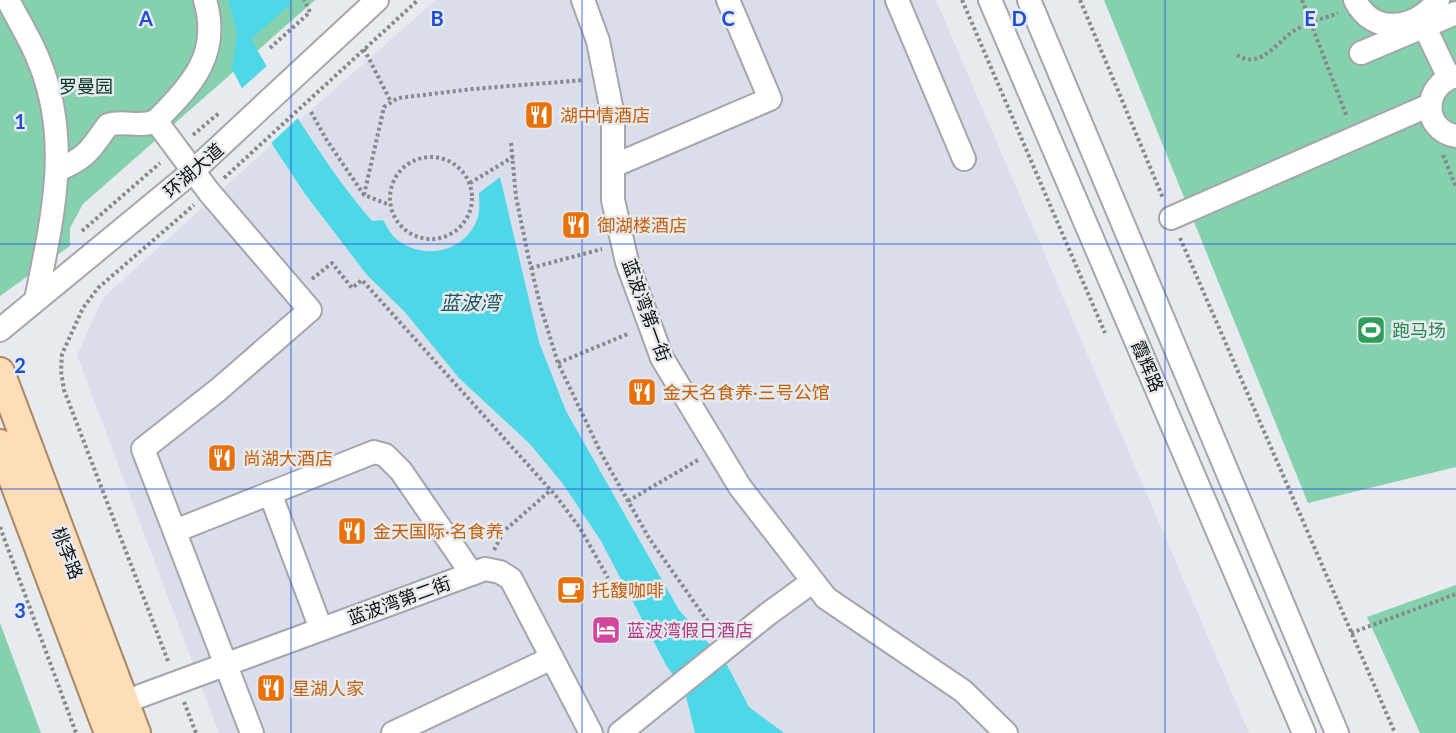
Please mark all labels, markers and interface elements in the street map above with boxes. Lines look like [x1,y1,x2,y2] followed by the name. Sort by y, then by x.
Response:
[138,6,153,30] text: A
[430,6,444,30] text: B
[721,6,735,30] text: C
[1011,6,1027,30] text: D
[1304,6,1316,30] text: E
[59,75,113,97] park label: 罗曼园
[523,99,555,131] restaurant icon: 湖中情酒店
[560,104,650,126] place label: 湖中情酒店
[14,109,26,133] text: 1
[159,138,227,202] street label: 环湖大道
[560,209,592,241] restaurant icon: 御湖楼酒店
[597,214,687,236] place label: 御湖楼酒店
[618,255,676,365] street label: 蓝波湾第一街
[440,290,503,314] water label: 蓝波湾
[1355,314,1387,346] sports icon: 跑马场
[1392,319,1446,341] place label: 跑马场
[1127,337,1169,395] street label: 霞辉路
[14,353,26,377] text: 2
[626,376,658,408] restaurant icon: 金天名食养·三号公馆
[663,381,830,403] place label: 金天名食养·三号公馆
[206,442,238,474] restaurant icon: 尚湖大酒店
[243,447,333,469] place label: 尚湖大酒店
[336,515,368,547] restaurant icon: 金天国际·名食养
[373,520,504,542] place label: 金天国际·名食养
[48,524,88,582] street label: 桃李路
[344,571,454,629] street label: 蓝波湾第二街
[555,574,587,606] cafe icon: 托馥咖啡
[592,579,664,601] place label: 托馥咖啡
[14,598,26,622] text: 3
[590,614,622,646] hotel icon: 蓝波湾假日酒店
[627,619,753,641] place label: 蓝波湾假日酒店
[255,672,287,704] restaurant icon: 星湖人家
[292,677,364,699] place label: 星湖人家

